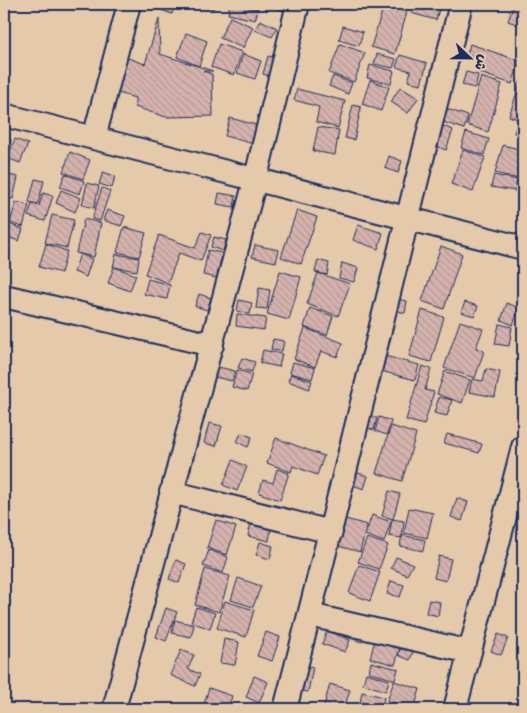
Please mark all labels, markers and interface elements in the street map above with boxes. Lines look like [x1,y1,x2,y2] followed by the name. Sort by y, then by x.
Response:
[444,32,494,82] north arrow
[469,52,493,73] text: ش

